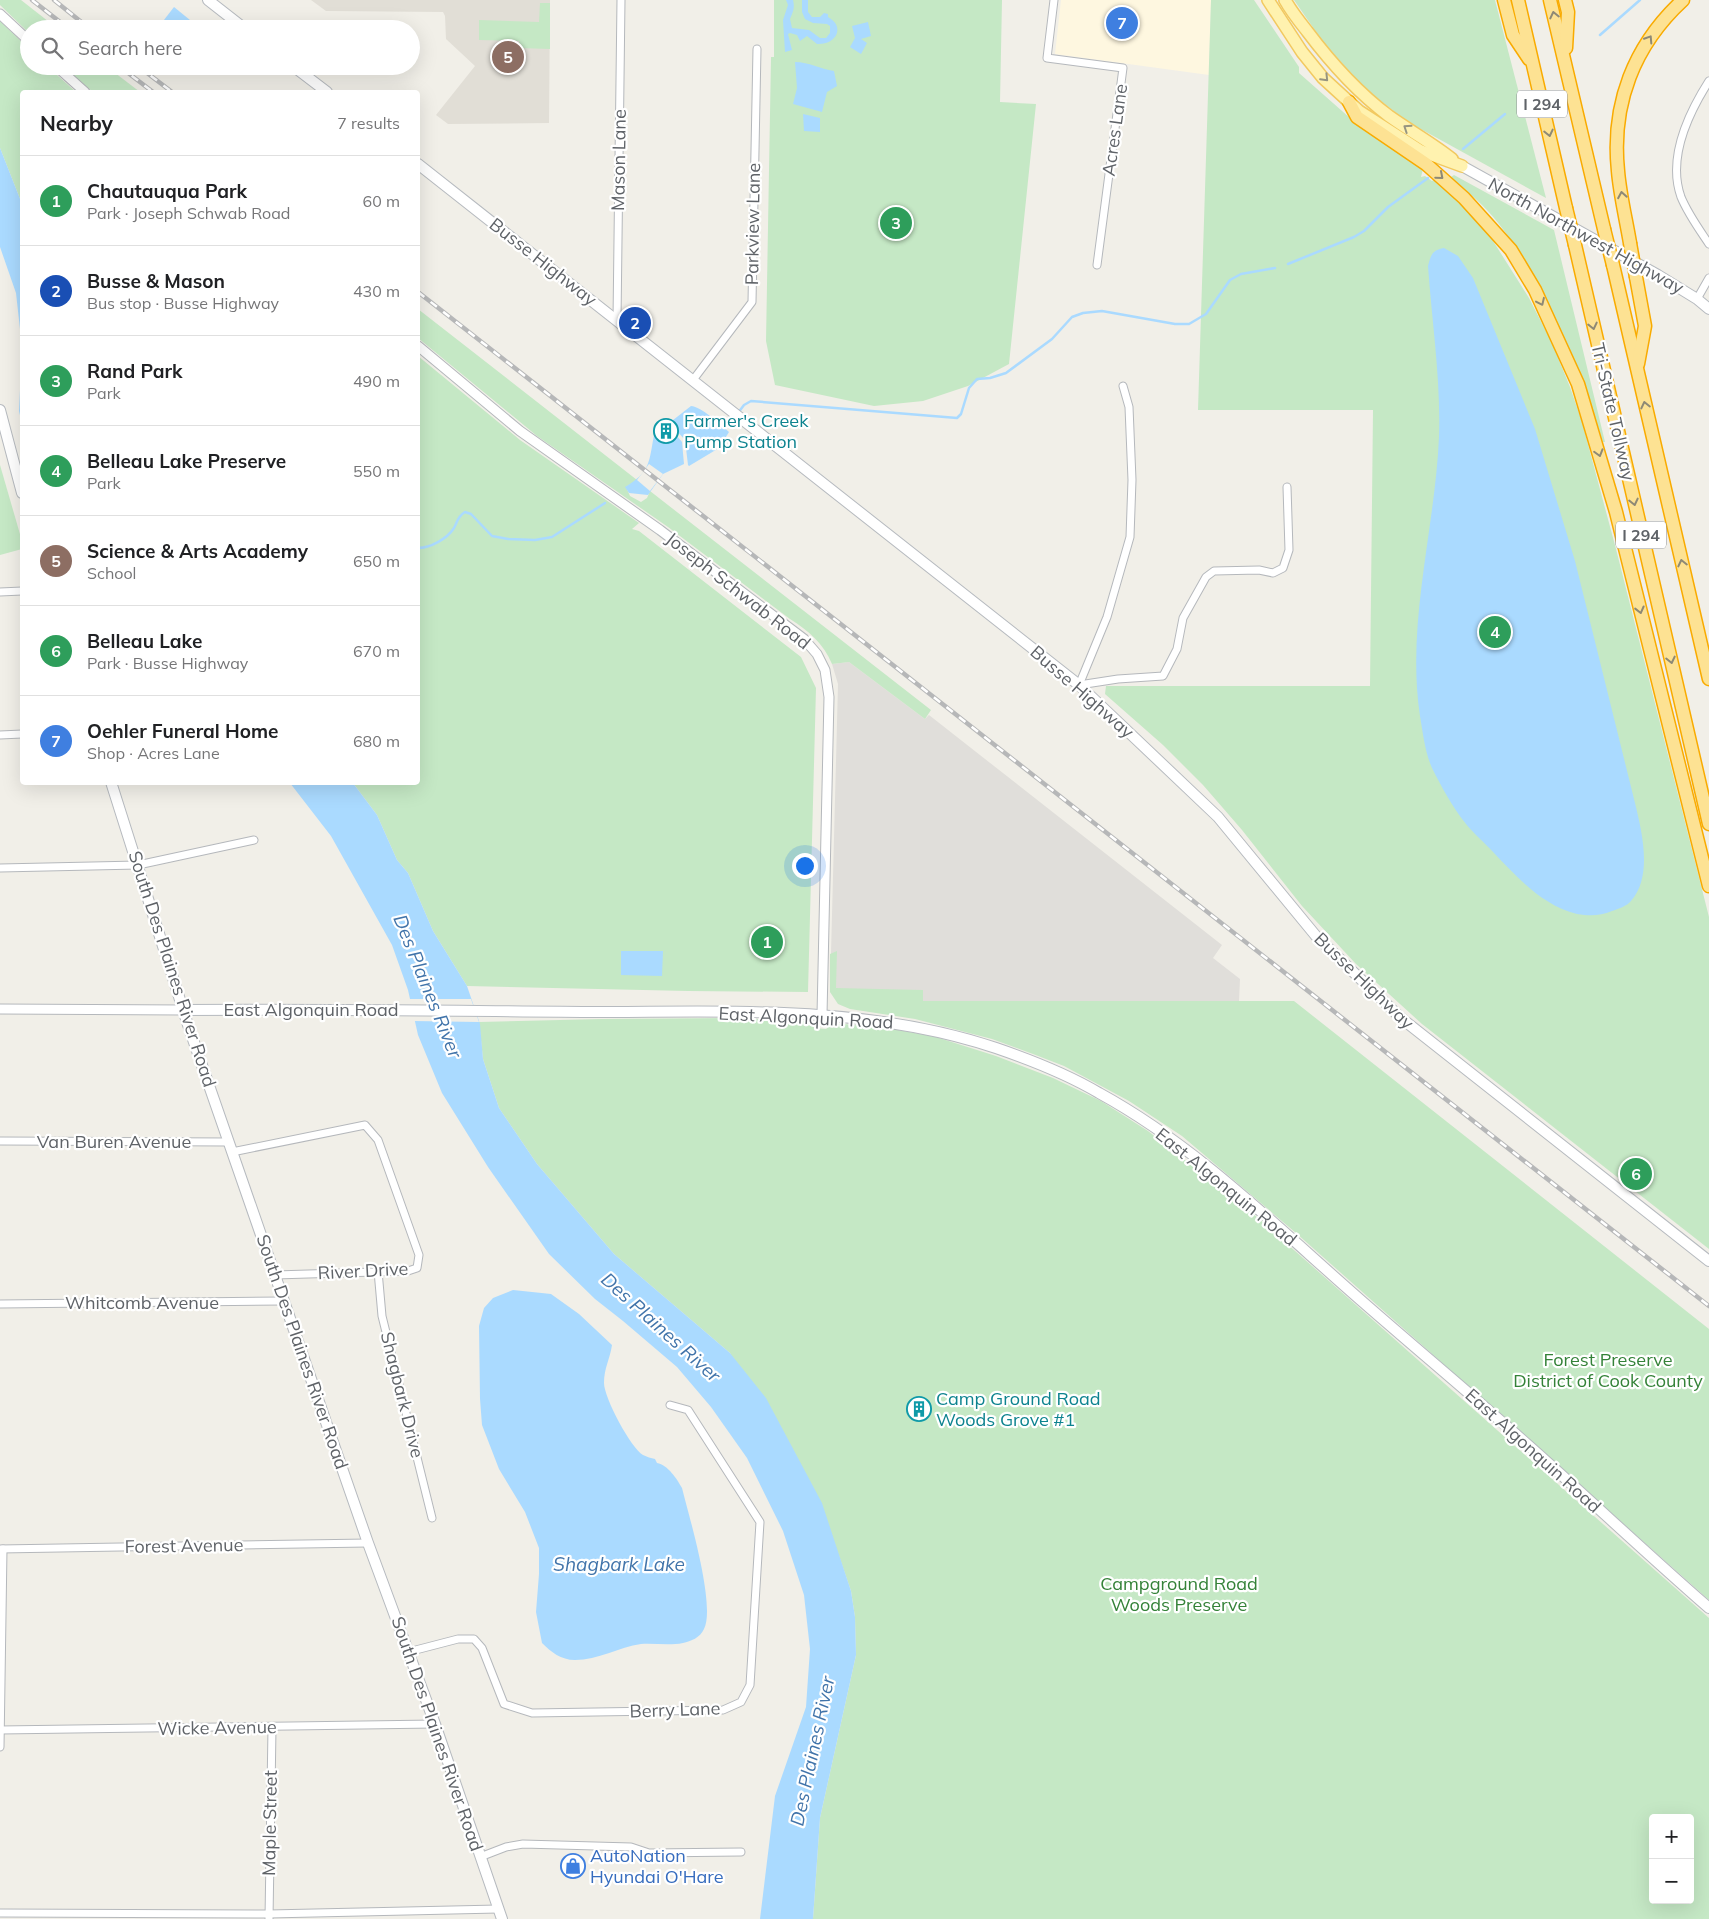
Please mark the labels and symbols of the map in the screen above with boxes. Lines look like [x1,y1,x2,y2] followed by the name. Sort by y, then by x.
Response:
[1106,4,1138,42] pin: 7
[1549,10,1560,19] one-way arrow
[1643,35,1652,45] one-way arrow
[492,38,524,76] pin: 5
[1319,72,1328,81] one-way arrow
[1097,82,1132,178] street label: Acres Lane
[1517,90,1567,118] road number: I 294
[606,109,631,211] street label: Mason Lane
[1403,125,1412,135] one-way arrow
[1543,128,1554,137] one-way arrow
[740,163,765,285] street label: Parkview Lane
[1434,171,1443,180] one-way arrow
[1484,172,1688,299] street label: North Northwest Highway
[1617,190,1627,199] one-way arrow
[880,204,912,242] pin: 3
[485,212,602,311] street label: Busse Highway
[1534,297,1545,306] one-way arrow
[619,304,651,342] pin: 2
[1588,322,1598,331] one-way arrow
[1586,341,1641,483] street label: Tri-State Tollway
[1640,400,1651,409] one-way arrow
[684,409,809,453] place label: Farmer's Creek Pump Station
[653,418,679,444] building icon: Farmer's Creek Pump Station
[1593,449,1603,457] one-way arrow
[1628,497,1639,506] one-way arrow
[1616,522,1666,548] road number: I 294
[661,527,815,654] street label: Joseph Schwab Road
[1677,559,1688,568] one-way arrow
[1634,606,1645,615] one-way arrow
[1479,613,1511,651] pin: 4
[1026,640,1139,743] street label: Busse Highway
[1665,656,1676,665] one-way arrow
[123,848,222,1090] street label: South Des Plaines River Road
[792,853,818,879] your location
[388,911,468,1062] water label: Des Plaines River
[751,923,783,961] pin: 1
[1310,927,1419,1034] street label: Busse Highway
[223,998,399,1021] street label: East Algonquin Road
[718,1001,894,1034] street label: East Algonquin Road
[1151,1123,1302,1251] street label: East Algonquin Road
[37,1130,191,1153] street label: Van Buren Avenue
[1620,1155,1652,1193] pin: 6
[251,1231,354,1472] street label: South Des Plaines River Road
[317,1257,409,1284] street label: River Drive
[596,1267,726,1388] water label: Des Plaines River
[65,1291,219,1314] street label: Whitcomb Avenue
[376,1330,429,1460] street label: Shagbark Drive
[1513,1348,1703,1392] park label: Forest Preserve District of Cook County
[1461,1383,1606,1518] street label: East Algonquin Road
[936,1387,1101,1431] place label: Camp Ground Road Woods Grove #1
[906,1396,932,1422] building icon: Camp Ground Road Woods Grove #1
[124,1533,244,1558] street label: Forest Avenue
[553,1552,685,1576] water label: Shagbark Lake
[1100,1572,1258,1616] park label: Campground Road Woods Preserve
[386,1613,489,1854] street label: South Des Plaines River Road
[784,1673,840,1828] water label: Des Plaines River
[629,1696,721,1723] street label: Berry Lane
[157,1715,277,1740] street label: Wicke Avenue
[257,1770,282,1876] street label: Maple Street
[590,1844,724,1888] place label: AutoNation Hyundai O'Hare
[560,1853,586,1879] shop icon: AutoNation Hyundai O'Hare

